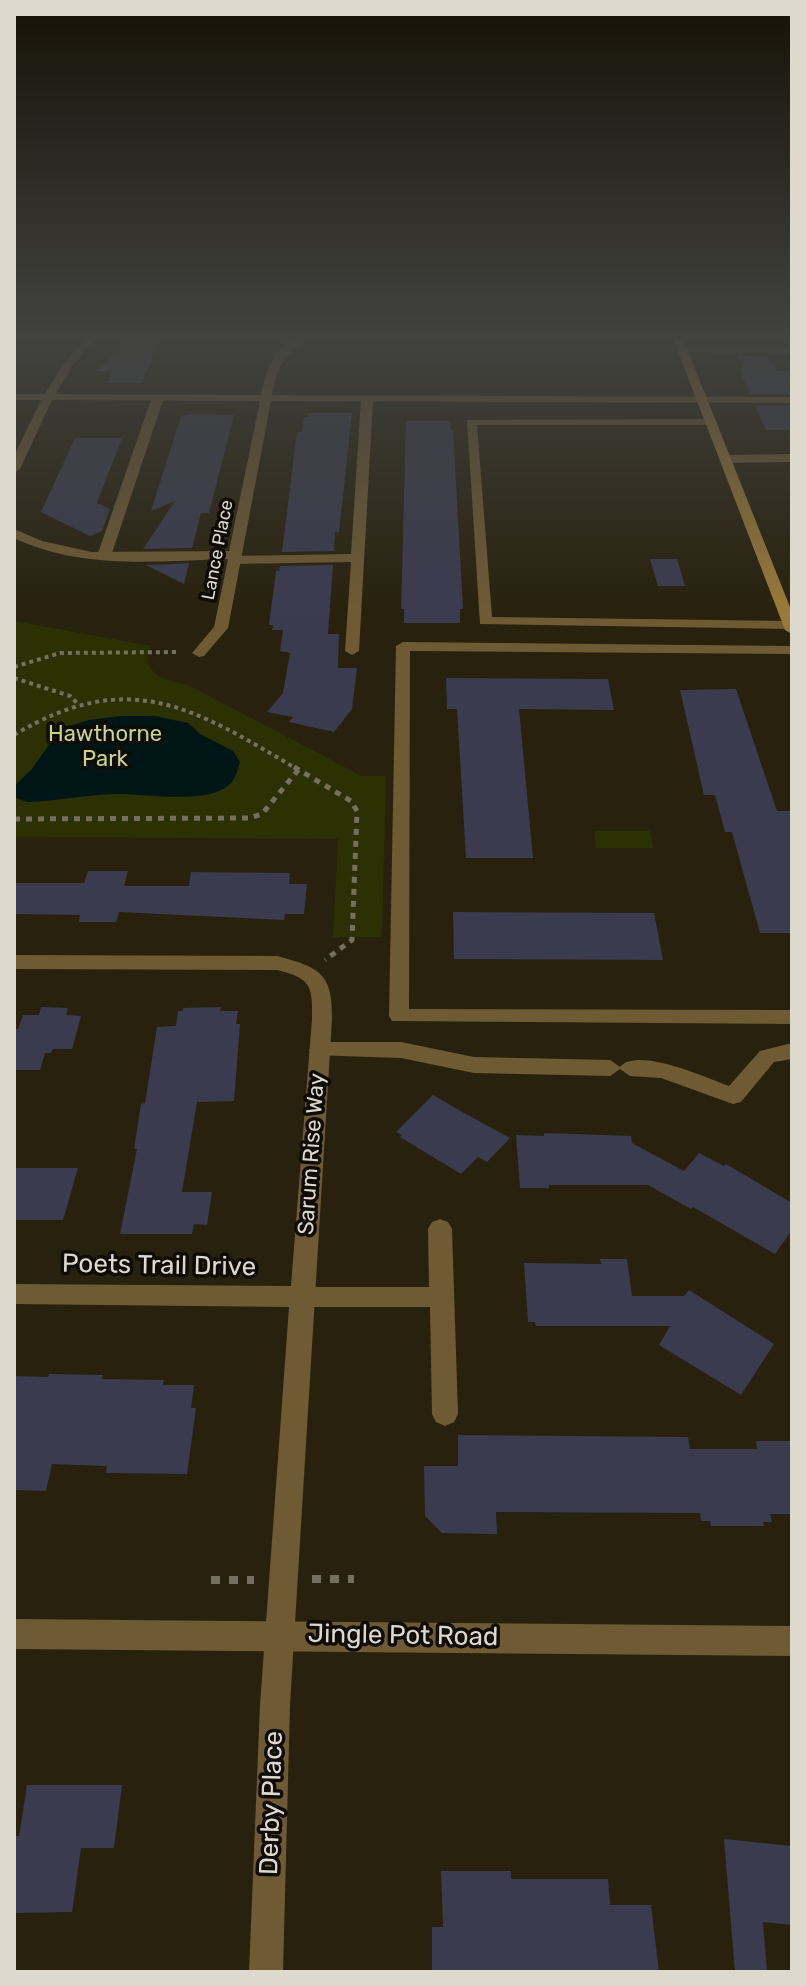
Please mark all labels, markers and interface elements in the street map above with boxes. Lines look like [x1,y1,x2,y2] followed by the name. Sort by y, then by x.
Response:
[198,498,238,602] street label: Lance Place
[48,722,162,774] park label: Hawthorne Park
[293,1072,331,1236] street label: Sarum Rise Way
[62,1249,256,1283] street label: Poets Trail Drive
[307,1619,499,1653] street label: Jingle Pot Road
[254,1730,290,1876] street label: Derby Place

